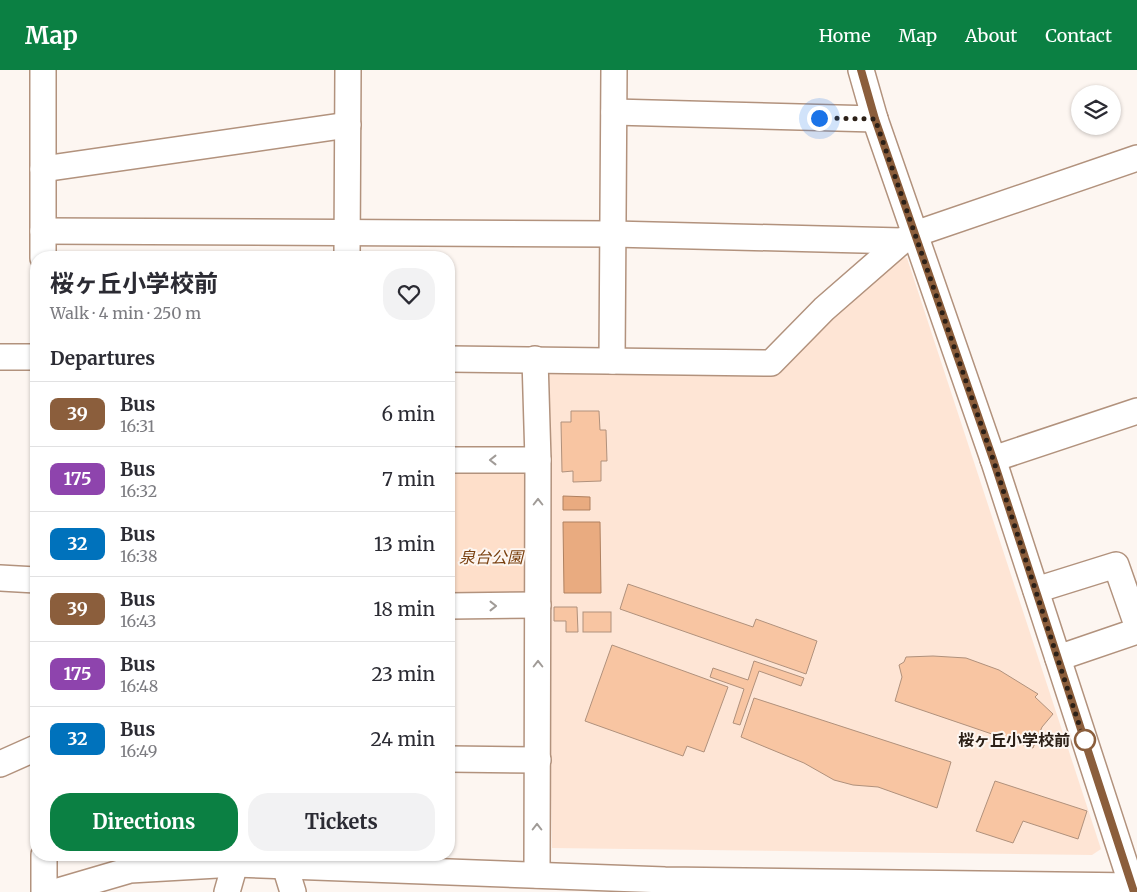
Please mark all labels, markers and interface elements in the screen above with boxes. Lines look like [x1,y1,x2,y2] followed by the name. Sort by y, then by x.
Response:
[25,20,78,51] text: Map
[819,24,871,47] text: Home
[899,24,937,47] text: Map
[965,24,1017,47] text: About
[1045,24,1112,47] text: Contact
[1071,85,1121,135] map controls
[1071,85,1121,135] button: layers
[807,106,832,131] your location
[50,268,218,299] text: 桜ヶ丘小学校前
[383,268,435,320] button: heart
[50,303,201,323] text: Walk · 4 min · 250 m
[50,346,155,370] text: Departures
[120,392,155,416] text: Bus
[67,402,88,425] text: 39
[381,402,435,426] text: 6 min
[120,416,155,436] text: 16:31
[489,455,496,465] one-way arrow
[120,457,155,481] text: Bus
[63,467,92,490] text: 175
[382,467,435,491] text: 7 min
[120,481,157,501] text: 16:32
[533,497,543,505] one-way arrow
[120,522,155,546] text: Bus
[67,532,88,555] text: 32
[374,532,435,556] text: 13 min
[120,546,158,566] text: 16:38
[459,547,525,567] park label: 泉台公園
[120,587,155,611] text: Bus
[67,597,88,620] text: 39
[374,597,435,621] text: 18 min
[490,601,498,611] one-way arrow
[120,611,157,631] text: 16:43
[120,652,155,676] text: Bus
[533,660,543,668] one-way arrow
[63,662,92,685] text: 175
[371,662,435,686] text: 23 min
[120,676,158,696] text: 16:48
[120,717,155,741] text: Bus
[67,727,88,750] text: 32
[370,727,435,751] text: 24 min
[1074,729,1096,751] marker: 桜ヶ丘小学校前
[958,730,1070,750] place label: 桜ヶ丘小学校前
[120,741,157,761] text: 16:49
[50,793,238,851] button: Directions
[248,793,435,851] button: Tickets
[532,822,542,830] one-way arrow

